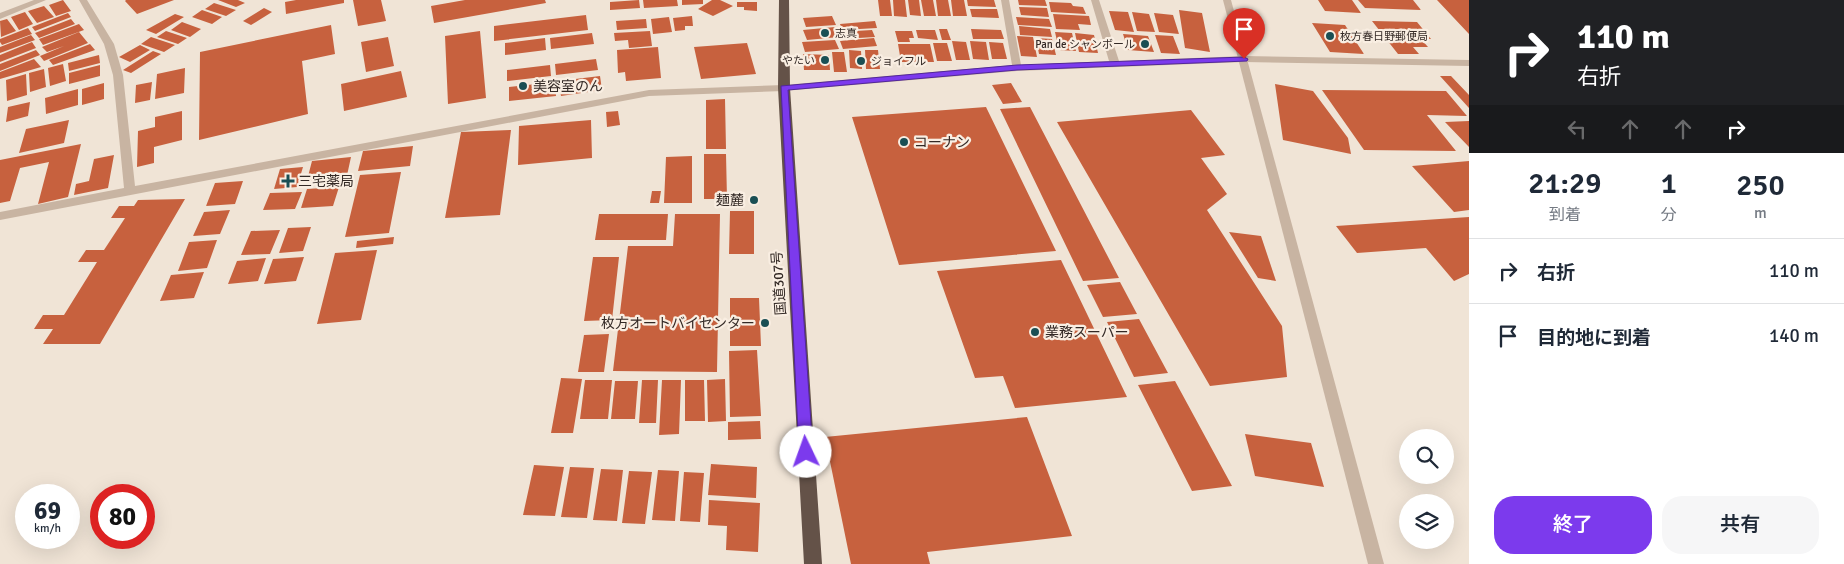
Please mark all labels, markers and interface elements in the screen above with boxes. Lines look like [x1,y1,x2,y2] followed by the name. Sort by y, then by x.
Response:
[1223,8,1265,59] pin
[1230,15,1258,43] icon: arrive
[1577,15,1670,58] text: 110 m
[1494,20,1559,85] icon: right
[819,27,831,39] marker: 志真
[835,27,857,40] place label: 志真
[1324,30,1336,42] marker: 枚方春日野郵便局
[1340,30,1428,43] place label: 枚方春日野郵便局
[1035,38,1135,51] place label: Pan de シャンボール
[1139,38,1151,50] marker: Pan de シャンボール
[782,54,815,67] place label: やたい
[819,54,831,66] marker: やたい
[855,55,867,67] marker: ジョイフル
[871,55,926,68] place label: ジョイフル
[1577,63,1621,90] text: 右折
[533,78,603,95] place label: 美容室のん
[517,80,529,92] marker: 美容室のん
[1563,115,1591,143] icon: left
[1616,115,1644,143] icon: ahead
[1669,115,1697,143] icon: ahead
[1722,115,1750,143] icon: right
[914,134,970,151] place label: コーナン
[898,136,910,148] marker: コーナン
[1528,165,1601,202] text: 21:29
[1661,165,1677,202] text: 1
[1736,167,1785,204] text: 250
[298,173,354,190] place label: 三宅薬局
[282,175,294,187] marker: 三宅薬局
[716,192,744,209] place label: 麺麓
[748,194,760,206] marker: 麺麓
[1754,203,1767,223] text: m
[1549,205,1581,225] text: 到着
[1661,205,1677,225] text: 分
[768,250,790,316] street label: 国道307号
[1494,257,1522,285] icon: right
[1769,259,1819,283] text: 110 m
[1537,261,1575,285] text: 右折
[601,315,755,332] place label: 枚方オートバイセンター
[759,317,771,329] marker: 枚方オートバイセンター
[1494,322,1522,350] icon: arrive
[1045,324,1129,341] place label: 業務スーパー
[1769,324,1819,348] text: 140 m
[1029,326,1041,338] marker: 業務スーパー
[1537,326,1651,350] text: 目的地に到着
[779,425,831,477] position arrow
[1399,429,1454,549] map controls
[1399,429,1454,484] button: search
[90,484,155,549] speed limit sign: 80
[1399,494,1454,549] button: layers
[34,495,61,526] text: 69
[1494,496,1652,554] button: 終了
[1662,496,1819,554] button: 共有
[34,521,61,536] text: km/h

